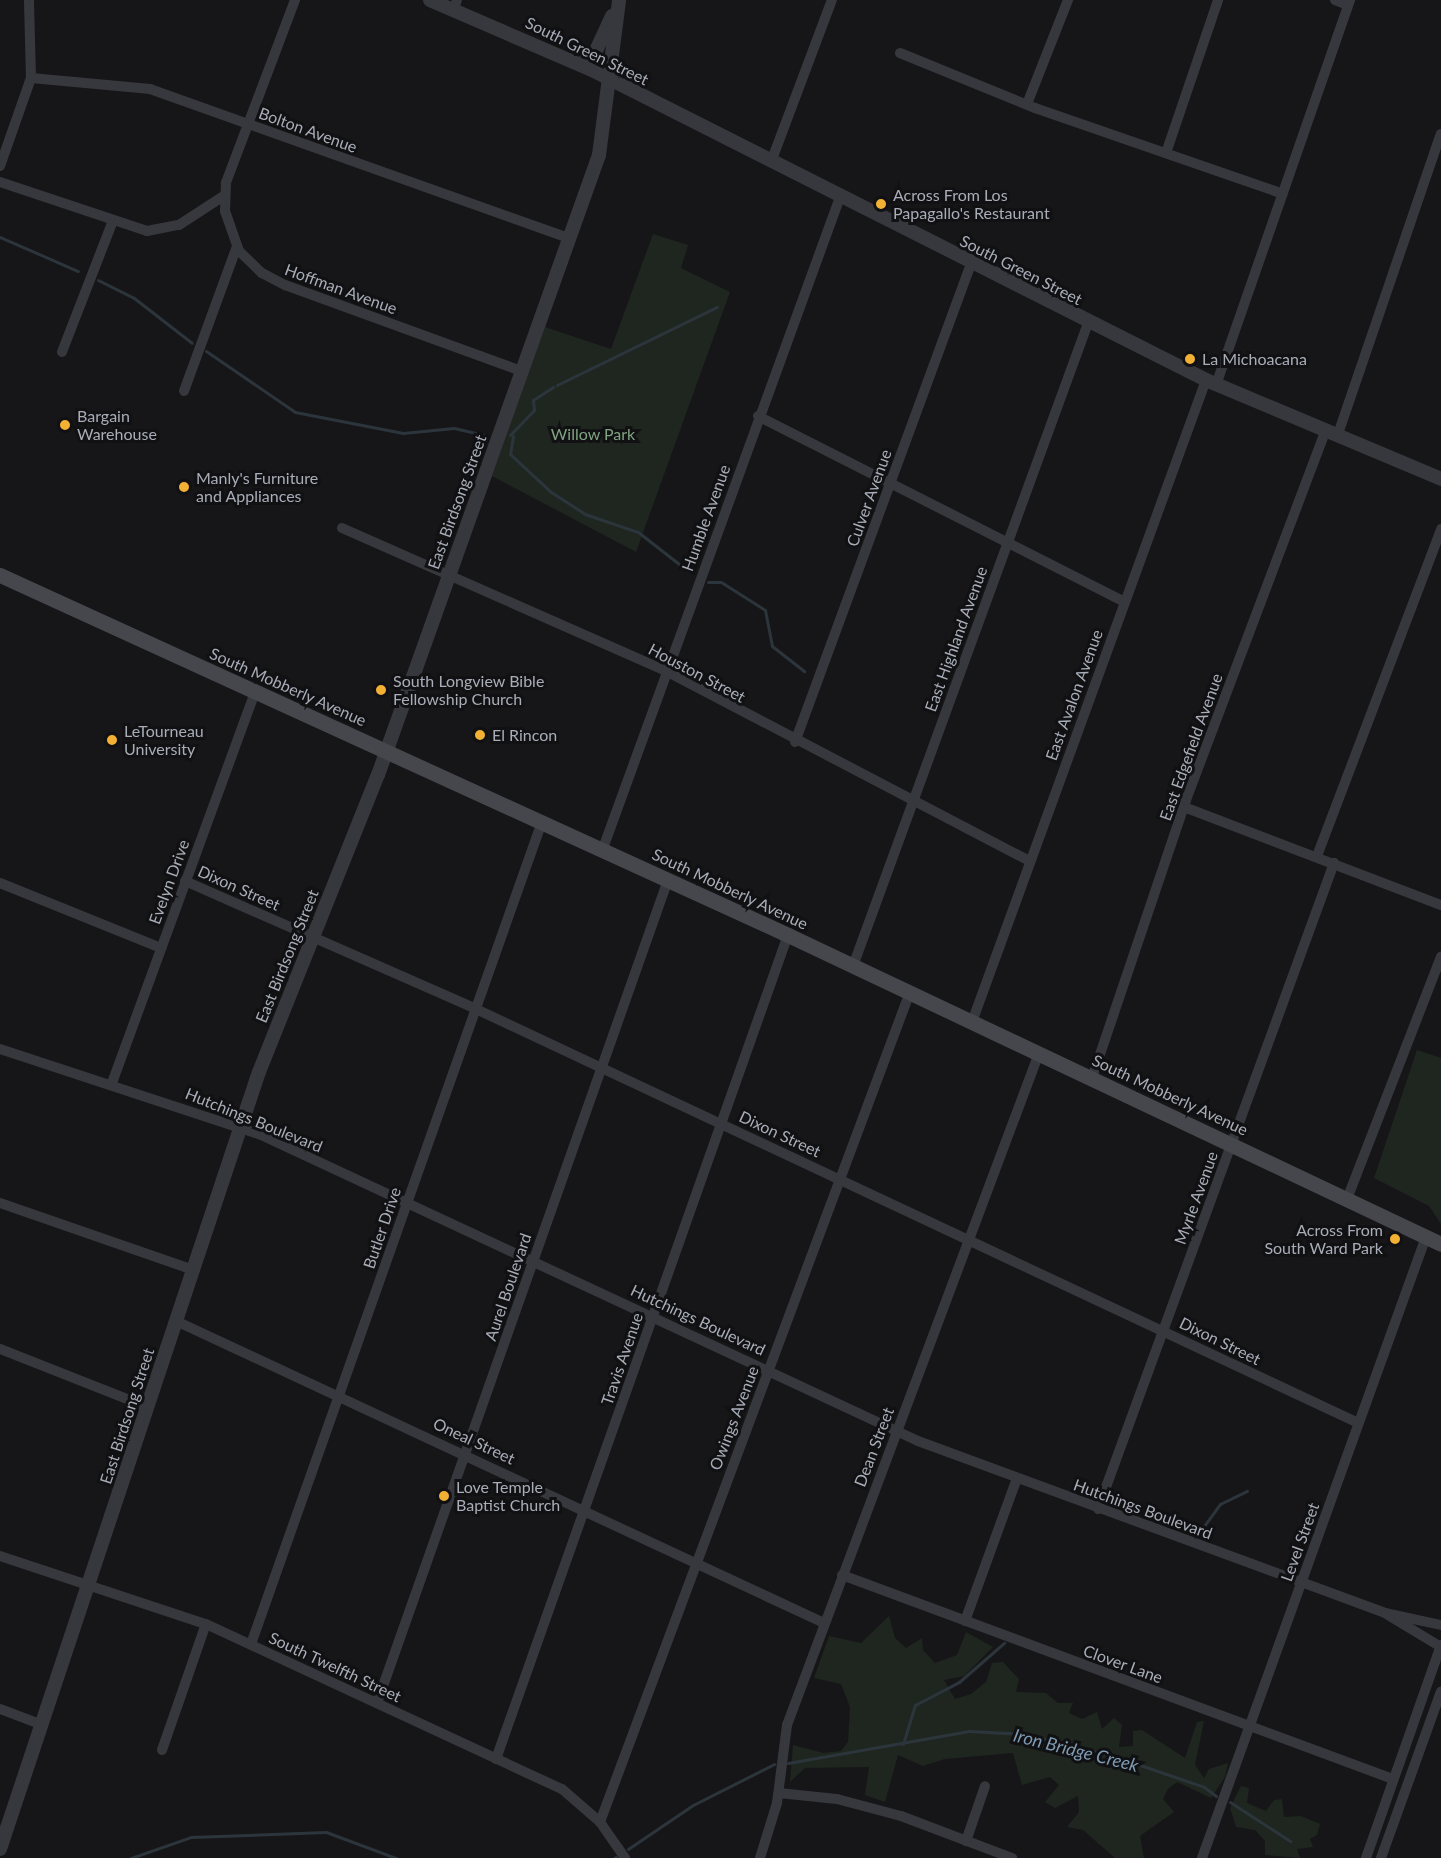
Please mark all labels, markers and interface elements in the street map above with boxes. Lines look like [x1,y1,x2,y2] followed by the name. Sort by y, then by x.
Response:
[522,13,652,89] street label: South Green Street
[256,103,360,157] street label: Bolton Avenue
[893,185,1050,223] place label: Across From Los Papagallo's Restaurant
[874,197,888,211] marker: Across From Los Papagallo's Restaurant
[957,231,1085,309] street label: South Green Street
[282,260,400,318] street label: Hoffman Avenue
[1202,349,1307,369] place label: La Michoacana
[1183,352,1197,366] marker: La Michoacana
[77,406,157,444] place label: Bargain Warehouse
[58,418,72,432] marker: Bargain Warehouse
[551,424,635,444] park label: Willow Park
[424,432,490,572] street label: East Birdsong Street
[842,446,896,550] street label: Culver Avenue
[678,462,734,574] street label: Humble Avenue
[196,468,318,506] place label: Manly's Furniture and Appliances
[177,480,191,494] marker: Manly's Furniture and Appliances
[921,563,991,715] street label: East Highland Avenue
[1041,626,1107,764] street label: East Avalon Avenue
[645,639,749,707] street label: Houston Street
[206,644,370,730] street label: South Mobberly Avenue
[393,671,545,709] place label: South Longview Bible Fellowship Church
[1155,671,1227,823] street label: East Edgefield Avenue
[374,683,388,697] marker: South Longview Bible Fellowship Church
[124,721,204,759] place label: LeTourneau University
[492,725,557,745] place label: El Rincon
[473,728,487,742] marker: El Rincon
[105,733,119,747] marker: LeTourneau University
[145,837,193,927] street label: Evelyn Drive
[649,844,811,934] street label: South Mobberly Avenue
[195,861,283,915] street label: Dixon Street
[252,887,322,1025] street label: East Birdsong Street
[1089,1050,1251,1140] street label: South Mobberly Avenue
[183,1084,325,1156] street label: Hutchings Boulevard
[736,1107,824,1161] street label: Dixon Street
[1170,1149,1222,1247] street label: Myrle Avenue
[359,1185,405,1271] street label: Butler Drive
[1264,1220,1383,1258] place label: Across From South Ward Park
[481,1231,535,1343] street label: Aurel Boulevard
[1388,1232,1402,1246] marker: Across From South Ward Park
[628,1280,768,1360] street label: Hutchings Boulevard
[597,1310,647,1408] street label: Travis Avenue
[1176,1313,1264,1369] street label: Dixon Street
[96,1346,158,1486] street label: East Birdsong Street
[705,1363,763,1473] street label: Owings Avenue
[850,1405,898,1489] street label: Dean Street
[430,1414,518,1468] street label: Oneal Street
[1071,1475,1215,1543] street label: Hutchings Boulevard
[456,1477,560,1515] place label: Love Temple Baptist Church
[437,1489,451,1503] marker: Love Temple Baptist Church
[1277,1500,1323,1584] street label: Level Street
[266,1628,404,1706] street label: South Twelfth Street
[1081,1641,1165,1687] street label: Clover Lane
[1011,1724,1141,1776] water label: Iron Bridge Creek

